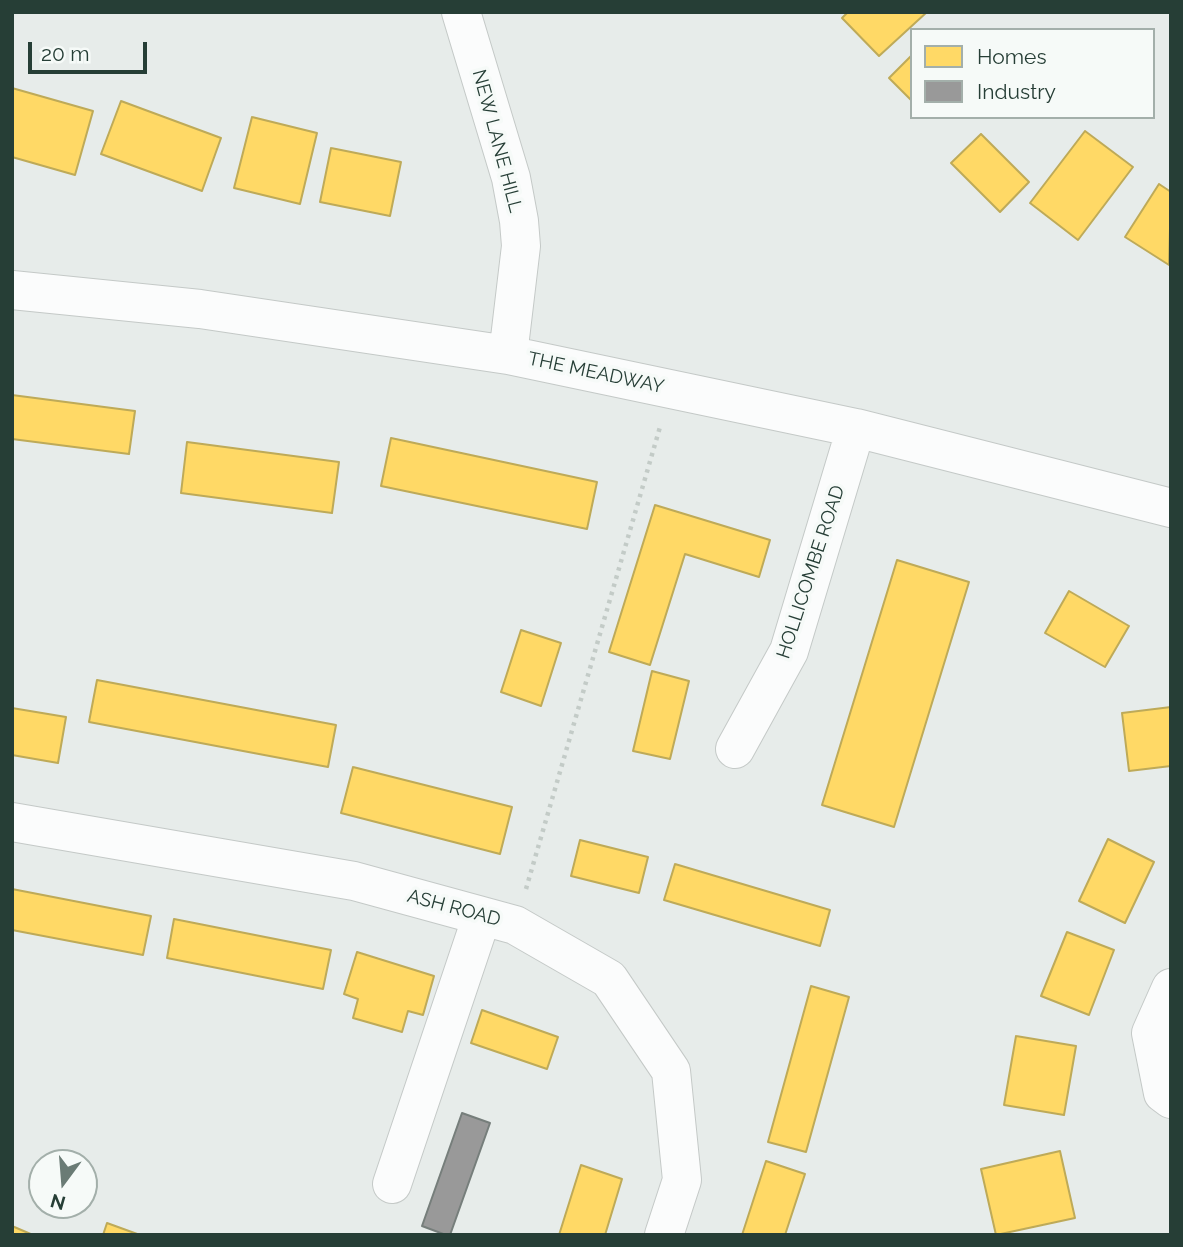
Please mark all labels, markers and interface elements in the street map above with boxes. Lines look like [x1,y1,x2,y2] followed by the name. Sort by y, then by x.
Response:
[32,28,150,72] scale bar
[910,28,1155,119] legend
[41,41,89,66] text: 20 m
[977,44,1047,69] text: Homes
[467,67,527,215] street label: NEW LANE HILL
[977,79,1056,104] text: Industry
[526,347,666,399] street label: THE MEADWAY
[772,483,850,661] street label: HOLLICOMBE ROAD
[405,885,503,931] street label: ASH ROAD
[28,1149,98,1219] north arrow
[48,1190,68,1215] text: N

